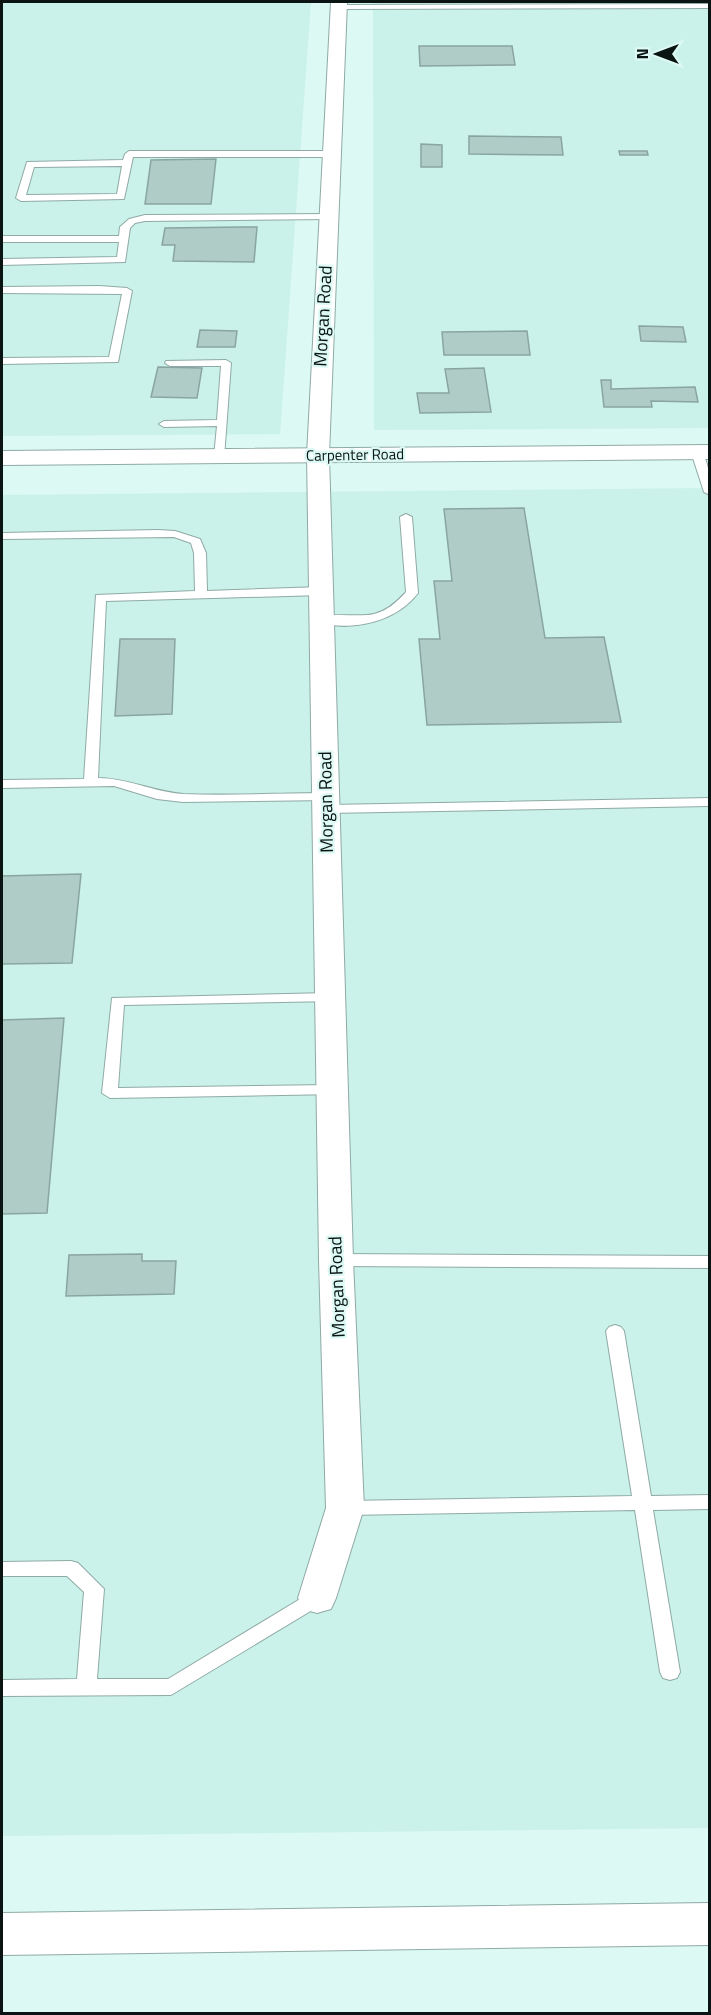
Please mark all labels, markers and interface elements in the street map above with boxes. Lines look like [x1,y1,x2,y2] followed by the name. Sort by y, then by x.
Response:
[627,24,687,84] north arrow
[630,48,654,60] text: N
[306,265,339,367] street label: Morgan Road
[306,442,404,467] street label: Carpenter Road
[311,751,340,853] street label: Morgan Road
[321,1236,352,1338] street label: Morgan Road

